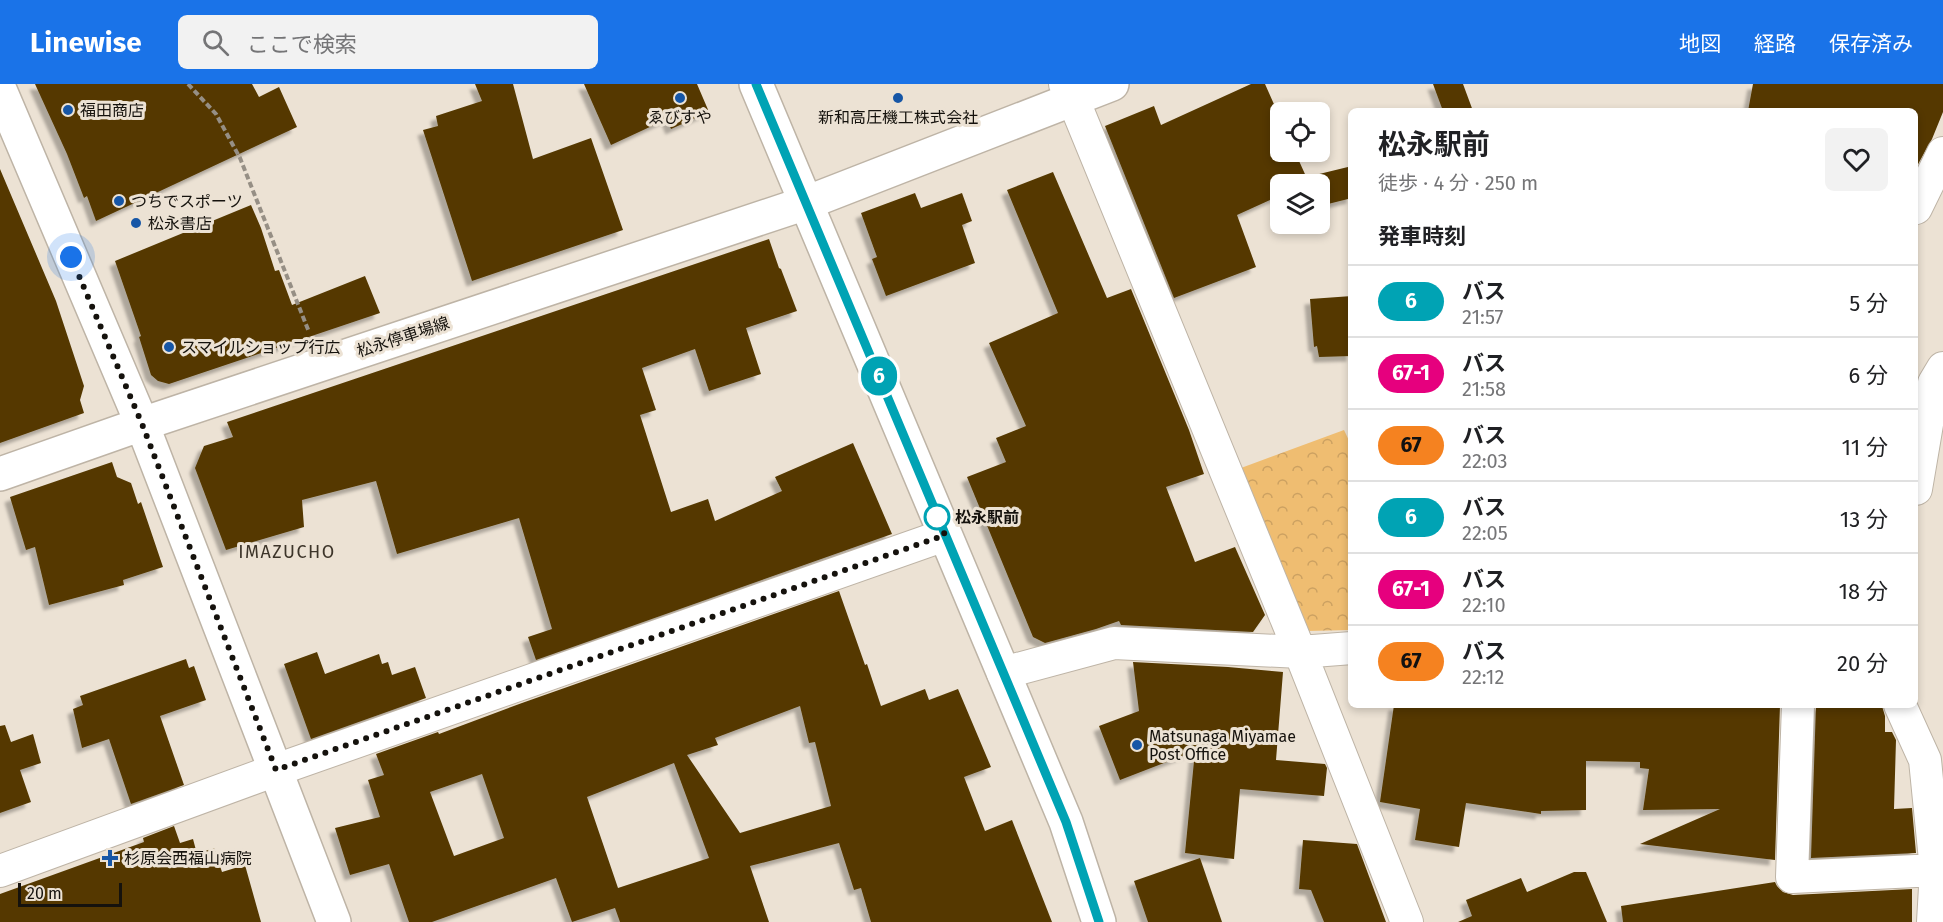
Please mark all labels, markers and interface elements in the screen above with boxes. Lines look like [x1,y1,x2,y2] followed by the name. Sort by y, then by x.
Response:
[178,15,598,69] search box
[30,26,142,59] text: Linewise
[199,26,232,59] icon: search
[247,31,357,58] text: ここで検索
[1679,31,1721,57] text: 地図
[1754,31,1796,57] text: 経路
[1829,31,1913,57] text: 保存済み
[673,91,687,105] marker: ゑびすや
[891,91,905,105] marker: 新和高圧機工株式会社
[80,101,144,120] place label: 福田商店
[1270,102,1330,234] map controls
[1270,102,1330,162] button: locate
[61,103,75,117] marker: 福田商店
[648,108,712,127] place label: ゑびすや
[818,108,978,127] place label: 新和高圧機工株式会社
[1378,128,1490,161] text: 松永駅前
[1825,128,1888,191] button: heart
[1378,171,1538,195] text: 徒歩 · 4 分 · 250 m
[1270,174,1330,234] button: layers
[131,192,243,211] place label: つちでスポーツ
[112,194,126,208] marker: つちでスポーツ
[148,214,212,233] place label: 松永書店
[129,216,143,230] marker: 松永書店
[1378,223,1466,250] text: 発車時刻
[56,242,86,272] your location
[1462,278,1506,305] text: バス
[1405,288,1417,314] text: 6
[1849,290,1888,317] text: 5 分
[1462,305,1503,329] text: 21:57
[354,313,452,361] street label: 松永停車場線
[181,338,341,357] place label: スマイルショップ行広
[162,340,176,354] marker: スマイルショップ行広
[1462,350,1506,377] text: バス
[860,356,898,396] line badge: 6
[1392,360,1430,386] text: 67-1
[1848,362,1888,389] text: 6 分
[873,363,885,389] text: 6
[1462,377,1506,401] text: 21:58
[1462,422,1506,449] text: バス
[1400,432,1422,458] text: 67
[1841,434,1888,461] text: 11 分
[1462,449,1508,473] text: 22:03
[1462,494,1506,521] text: バス
[924,504,950,530] marker: 松永駅前
[1405,504,1417,530] text: 6
[1840,506,1888,533] text: 13 分
[955,508,1019,527] place label: 松永駅前
[1462,521,1508,545] text: 22:05
[238,541,336,563] district label: IMAZUCHO
[1462,566,1506,593] text: バス
[1392,576,1430,602] text: 67-1
[1839,578,1888,605] text: 18 分
[1462,593,1506,617] text: 22:10
[1462,638,1506,665] text: バス
[1400,648,1422,674] text: 67
[1837,650,1888,677] text: 20 分
[1462,665,1504,689] text: 22:12
[1149,727,1296,764] place label: Matsunaga Miyamae Post Office
[1130,738,1144,752] marker: Matsunaga Miyamae Post Office
[101,849,119,867] marker: 杉原会西福山病院
[124,849,252,868] place label: 杉原会西福山病院
[18,880,122,908] scale bar
[27,884,62,903] text: 20 m

